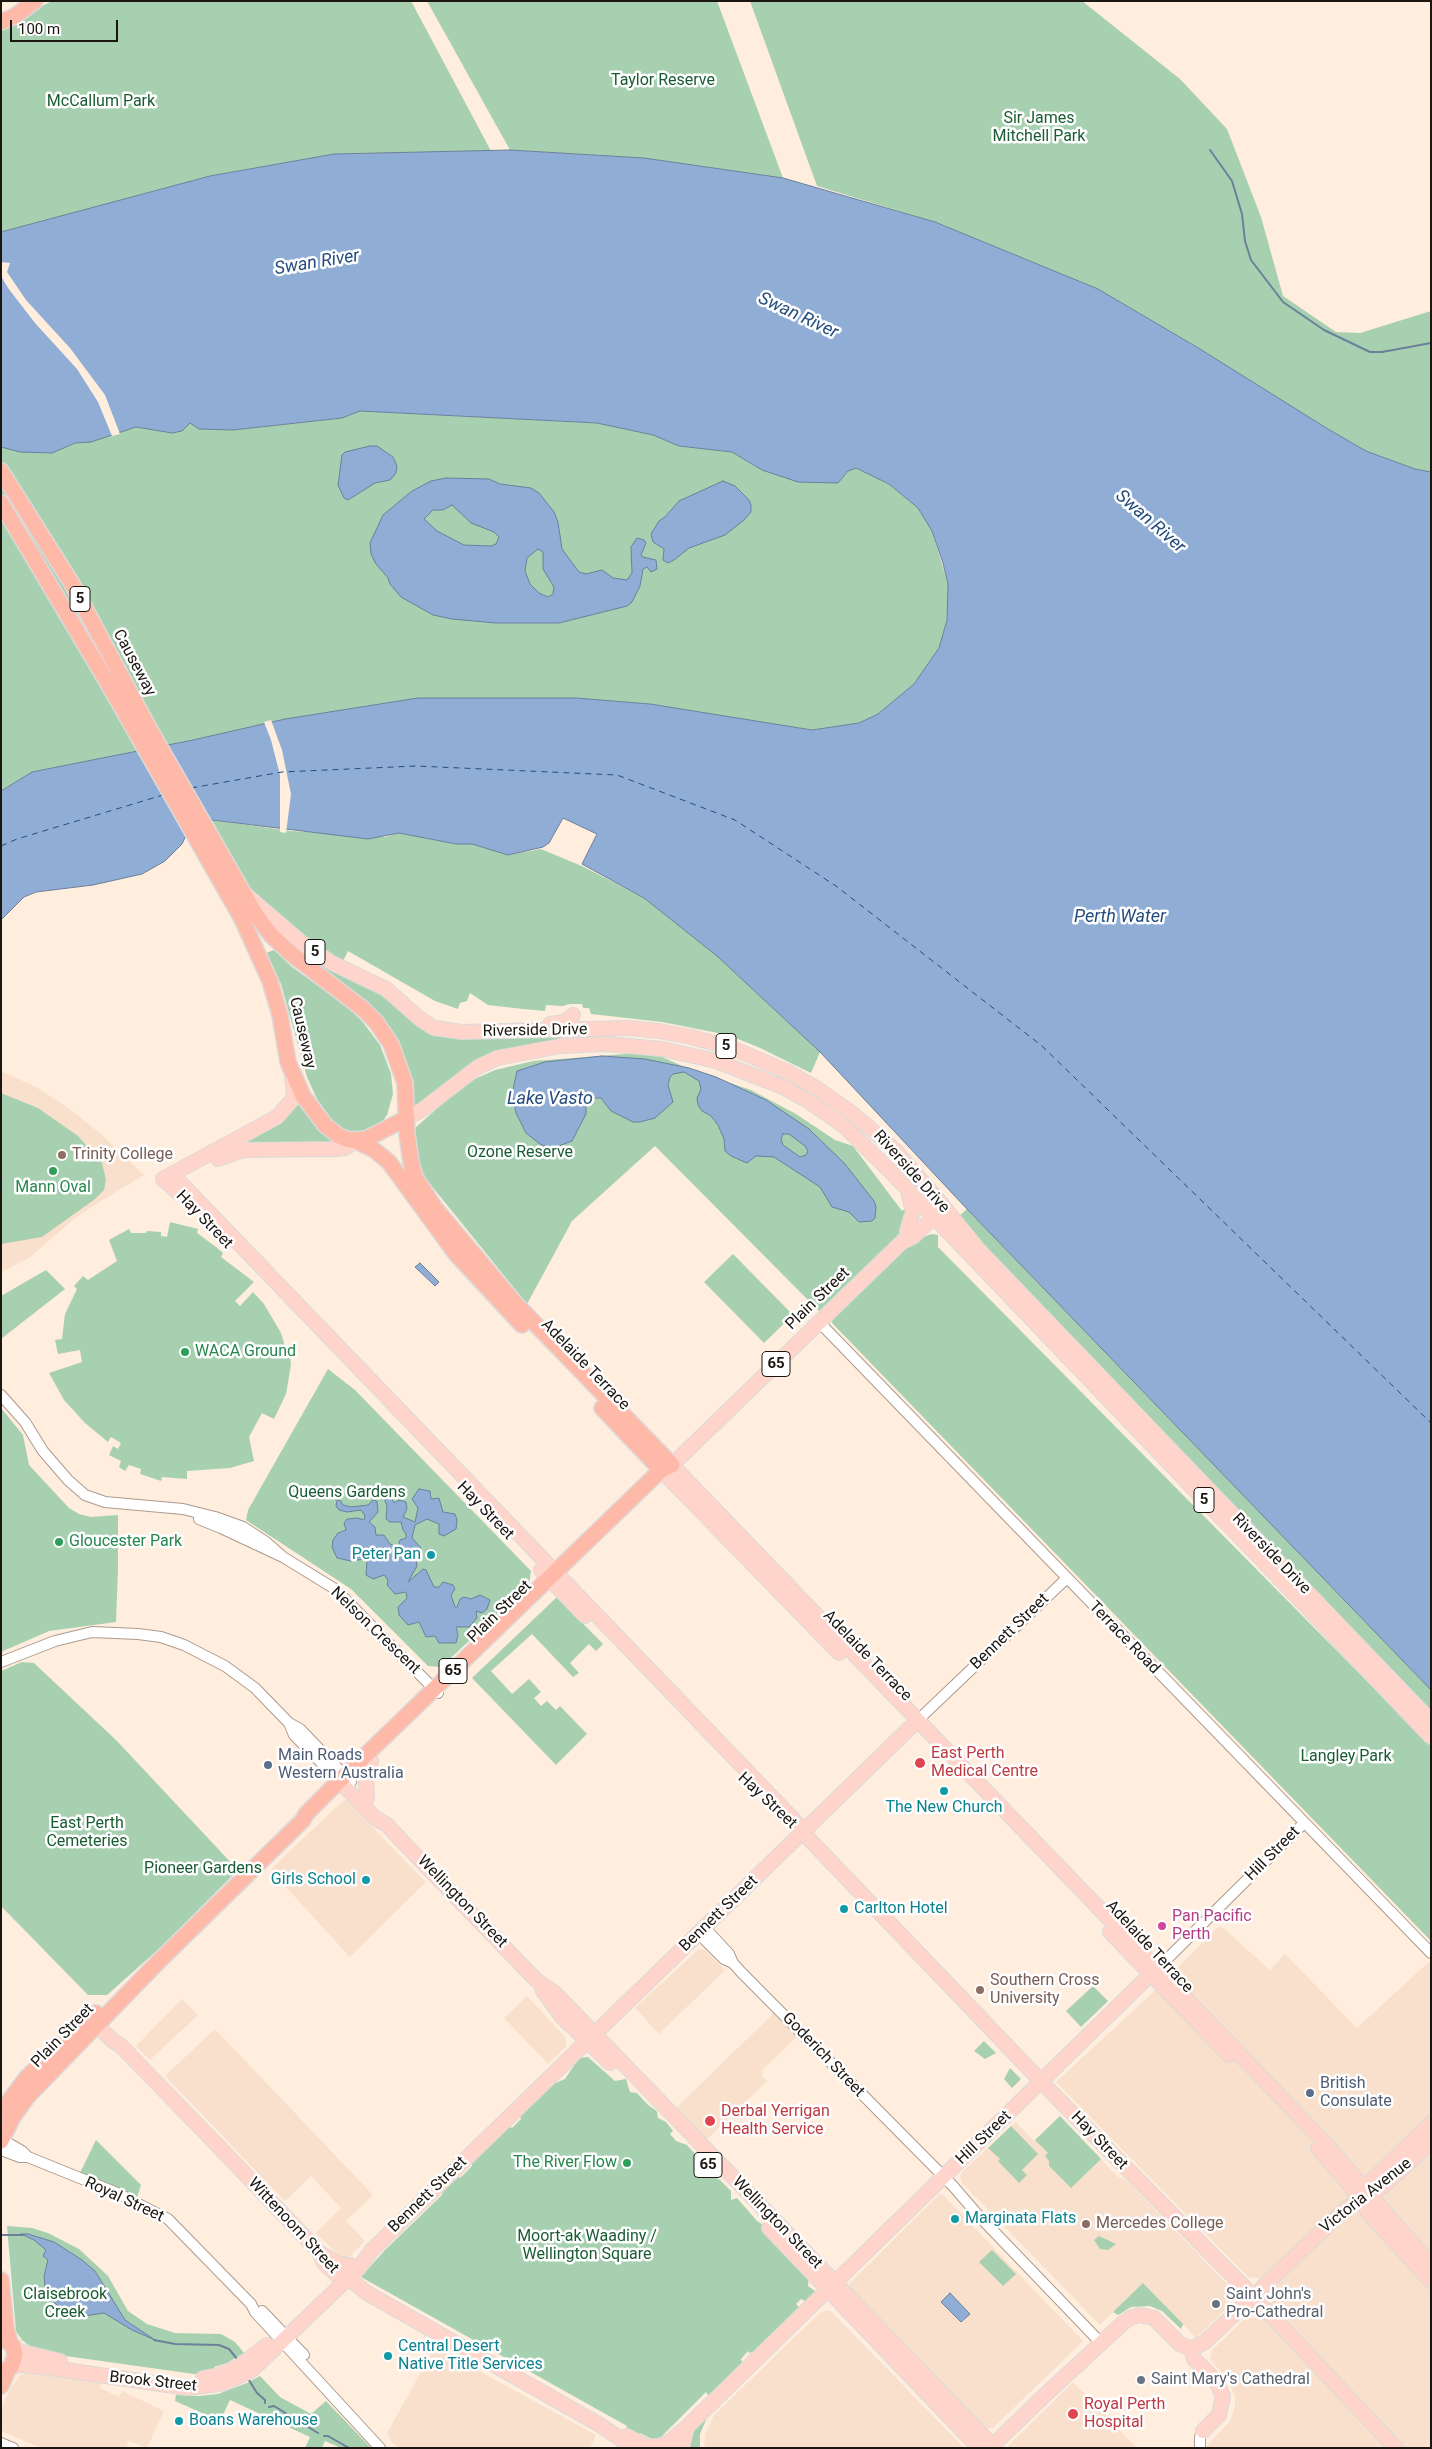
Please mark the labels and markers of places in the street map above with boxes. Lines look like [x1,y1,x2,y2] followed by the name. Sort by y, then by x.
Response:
[72,1145,173,1165] place label: Trinity College
[56,1149,68,1161] marker: Trinity College
[47,1165,59,1177] marker: Mann Oval
[15,1178,91,1198] place label: Mann Oval
[195,1342,296,1362] place label: WACA Ground
[179,1346,191,1358] marker: WACA Ground
[69,1532,182,1552] place label: Gloucester Park
[53,1536,65,1548] marker: Gloucester Park
[352,1545,421,1565] place label: Peter Pan
[425,1549,437,1561] marker: Peter Pan
[931,1744,1038,1782] place label: East Perth Medical Centre
[278,1746,404,1784] place label: Main Roads Western Australia
[913,1756,927,1770] marker: East Perth Medical Centre
[262,1759,274,1771] marker: Main Roads Western Australia
[938,1785,950,1797] marker: The New Church
[885,1798,1003,1818] place label: The New Church
[271,1870,356,1890] place label: Girls School
[360,1874,372,1886] marker: Girls School
[854,1899,948,1919] place label: Carlton Hotel
[838,1903,850,1915] marker: Carlton Hotel
[1172,1907,1252,1945] place label: Pan Pacific Perth
[1156,1920,1168,1932] marker: Pan Pacific Perth
[990,1971,1100,2009] place label: Southern Cross University
[974,1984,986,1996] marker: Southern Cross University
[1320,2074,1392,2112] place label: British Consulate
[1304,2087,1316,2099] marker: British Consulate
[721,2102,830,2140] place label: Derbal Yerrigan Health Service
[703,2114,717,2128] marker: Derbal Yerrigan Health Service
[513,2153,617,2173] place label: The River Flow
[621,2157,633,2169] marker: The River Flow
[965,2209,1076,2229] place label: Marginata Flats
[949,2213,961,2225] marker: Marginata Flats
[1096,2214,1224,2234] place label: Mercedes College
[1080,2218,1092,2230] marker: Mercedes College
[1226,2285,1323,2323] place label: Saint John's Pro-Cathedral
[1210,2298,1222,2310] marker: Saint John's Pro-Cathedral
[398,2337,543,2375] place label: Central Desert Native Title Services
[382,2350,394,2362] marker: Central Desert Native Title Services
[1151,2370,1310,2390] place label: Saint Mary's Cathedral
[1135,2374,1147,2386] marker: Saint Mary's Cathedral
[1084,2395,1165,2433] place label: Royal Perth Hospital
[1066,2407,1080,2421] marker: Royal Perth Hospital
[189,2411,318,2431] place label: Boans Warehouse
[173,2415,185,2427] marker: Boans Warehouse

